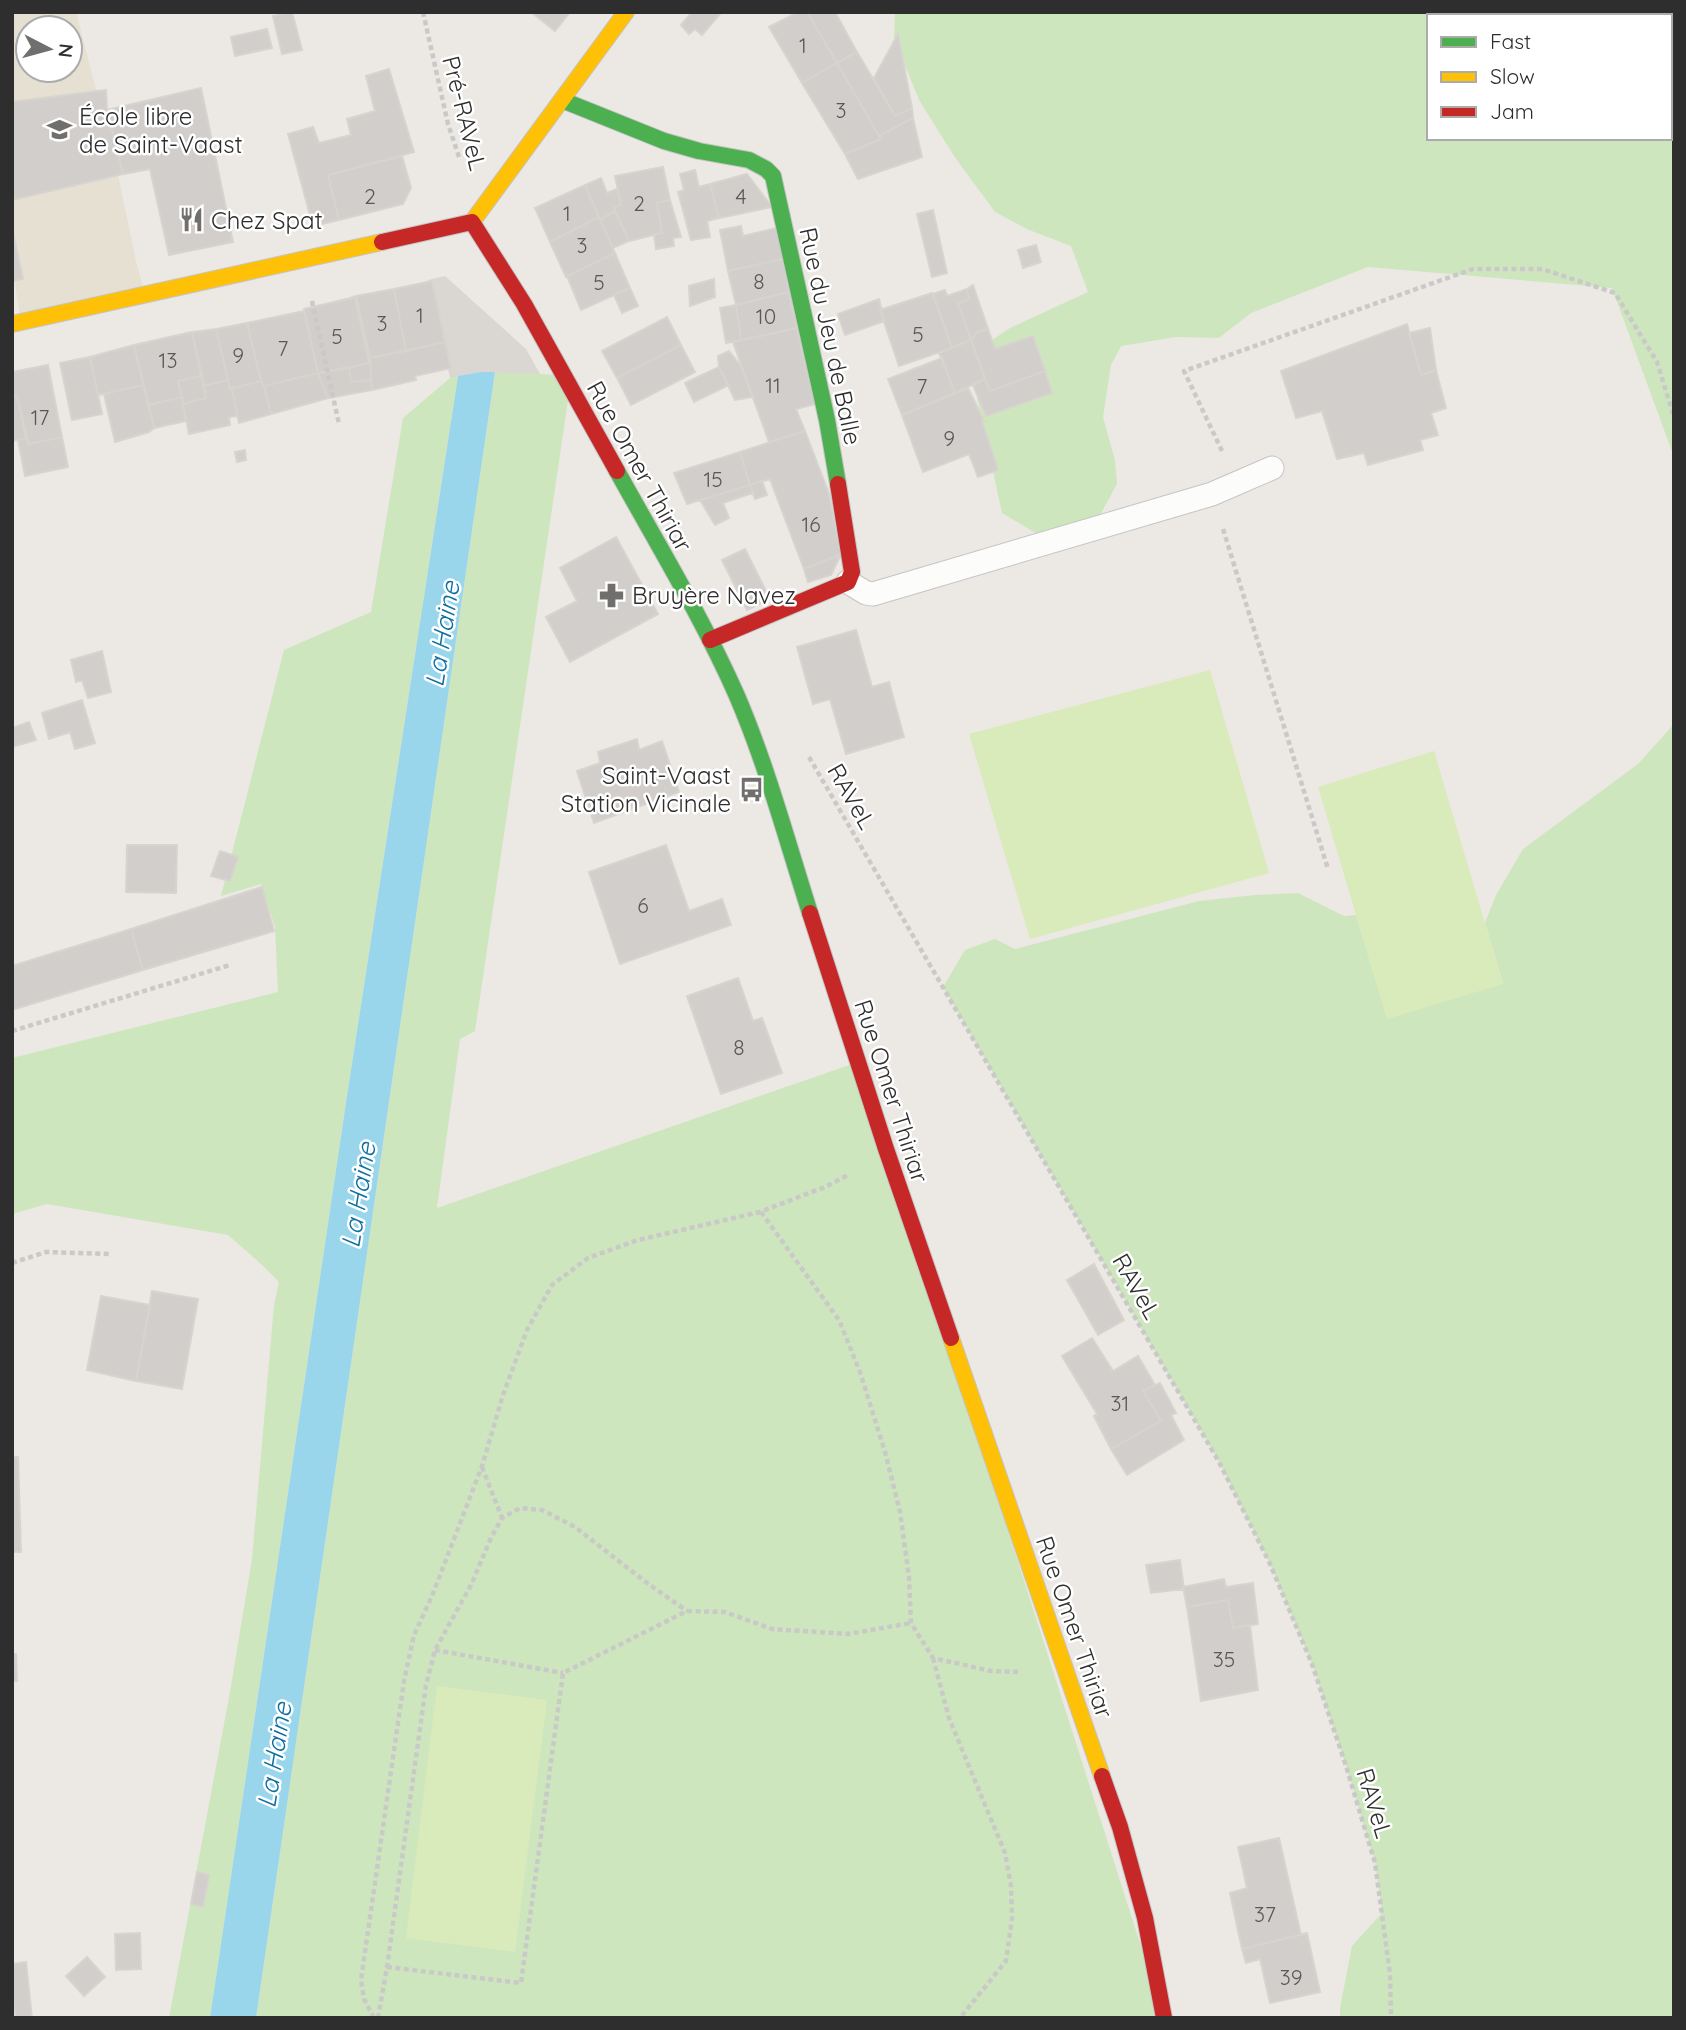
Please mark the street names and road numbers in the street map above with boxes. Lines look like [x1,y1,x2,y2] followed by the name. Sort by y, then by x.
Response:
[436,53,494,174] street label: Pré-RAVeL
[793,225,869,447] street label: Rue du Jeu de Balle
[581,375,699,557] street label: Rue Omer Thiriar
[821,758,883,835] street label: RAVeL
[848,996,936,1186] street label: Rue Omer Thiriar
[1106,1248,1168,1325] street label: RAVeL
[1030,1532,1120,1722] street label: Rue Omer Thiriar
[1350,1765,1400,1842] street label: RAVeL

